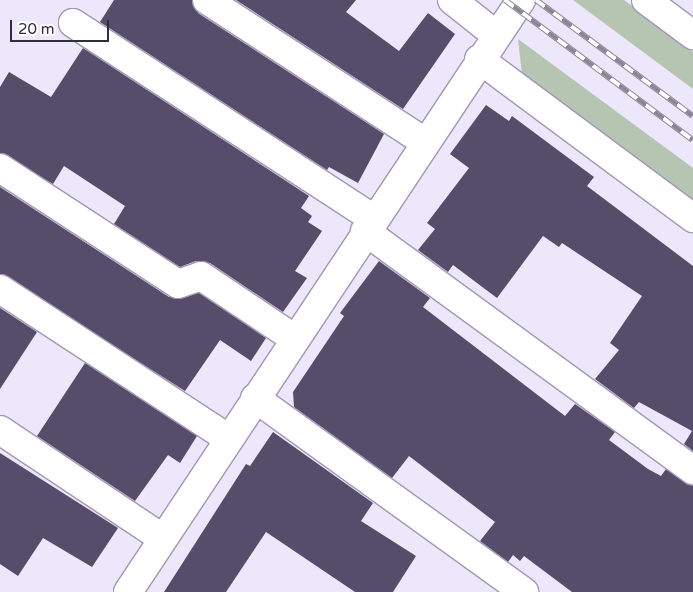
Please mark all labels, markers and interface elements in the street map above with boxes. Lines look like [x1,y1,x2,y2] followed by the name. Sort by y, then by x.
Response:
[12,10,111,42] scale bar
[18,20,55,38] text: 20 m

